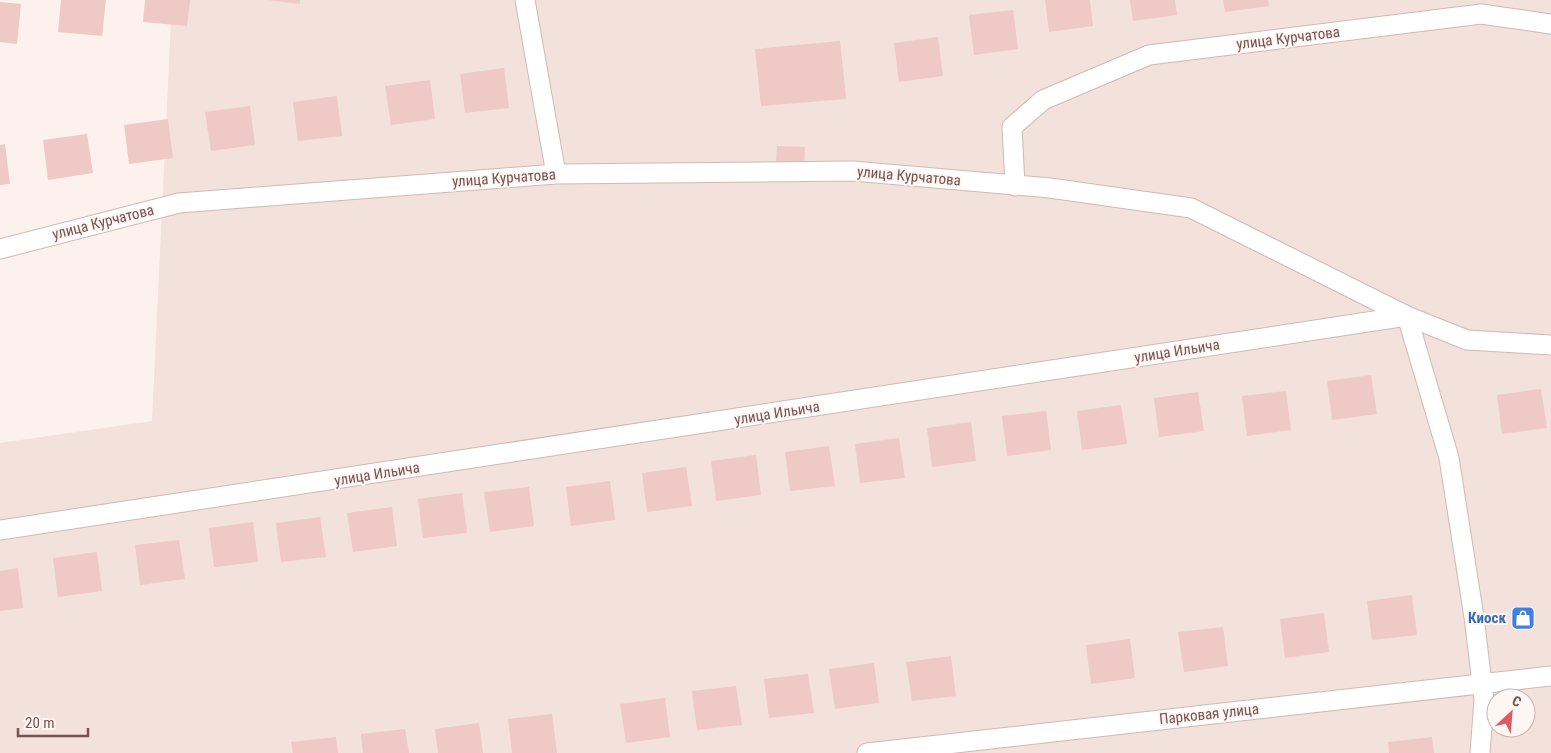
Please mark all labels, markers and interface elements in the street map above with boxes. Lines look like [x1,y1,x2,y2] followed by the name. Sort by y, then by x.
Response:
[1235,23,1341,53] street label: улица Курчатова
[856,162,962,190] street label: улица Курчатова
[451,165,557,191] street label: улица Курчатова
[50,201,156,243] street label: улица Курчатова
[1133,335,1221,367] street label: улица Ильича
[733,397,821,429] street label: улица Ильича
[333,458,421,490] street label: улица Ильича
[1510,605,1536,631] shop icon: Киоск
[1468,609,1506,627] place label: Киоск
[1486,688,1536,738] north arrow
[1510,692,1524,710] text: С
[1158,700,1260,728] street label: Парковая улица
[18,706,88,738] scale bar
[25,714,55,732] text: 20 m

